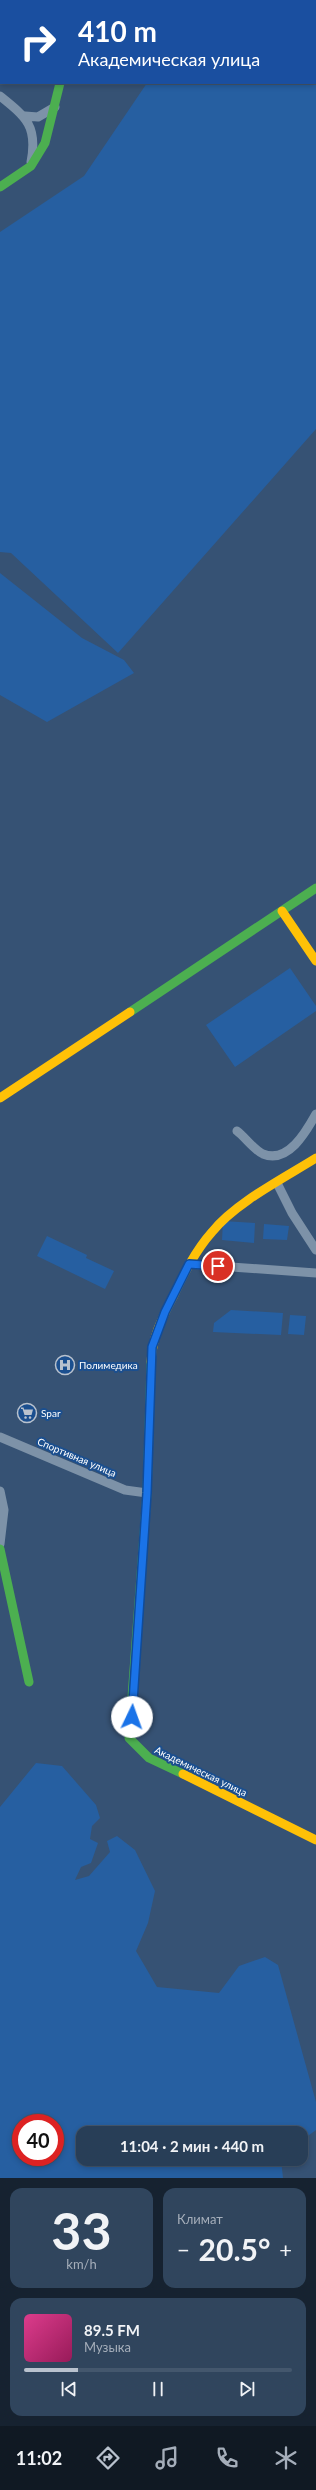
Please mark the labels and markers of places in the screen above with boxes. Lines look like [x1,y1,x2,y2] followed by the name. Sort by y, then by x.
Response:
[201,1249,235,1283] pin
[54,1354,76,1376] hospital icon: Полимедика
[79,1359,138,1371] place label: Полимедика
[16,1402,38,1424] supermarket icon: Spar
[41,1407,61,1419] place label: Spar

